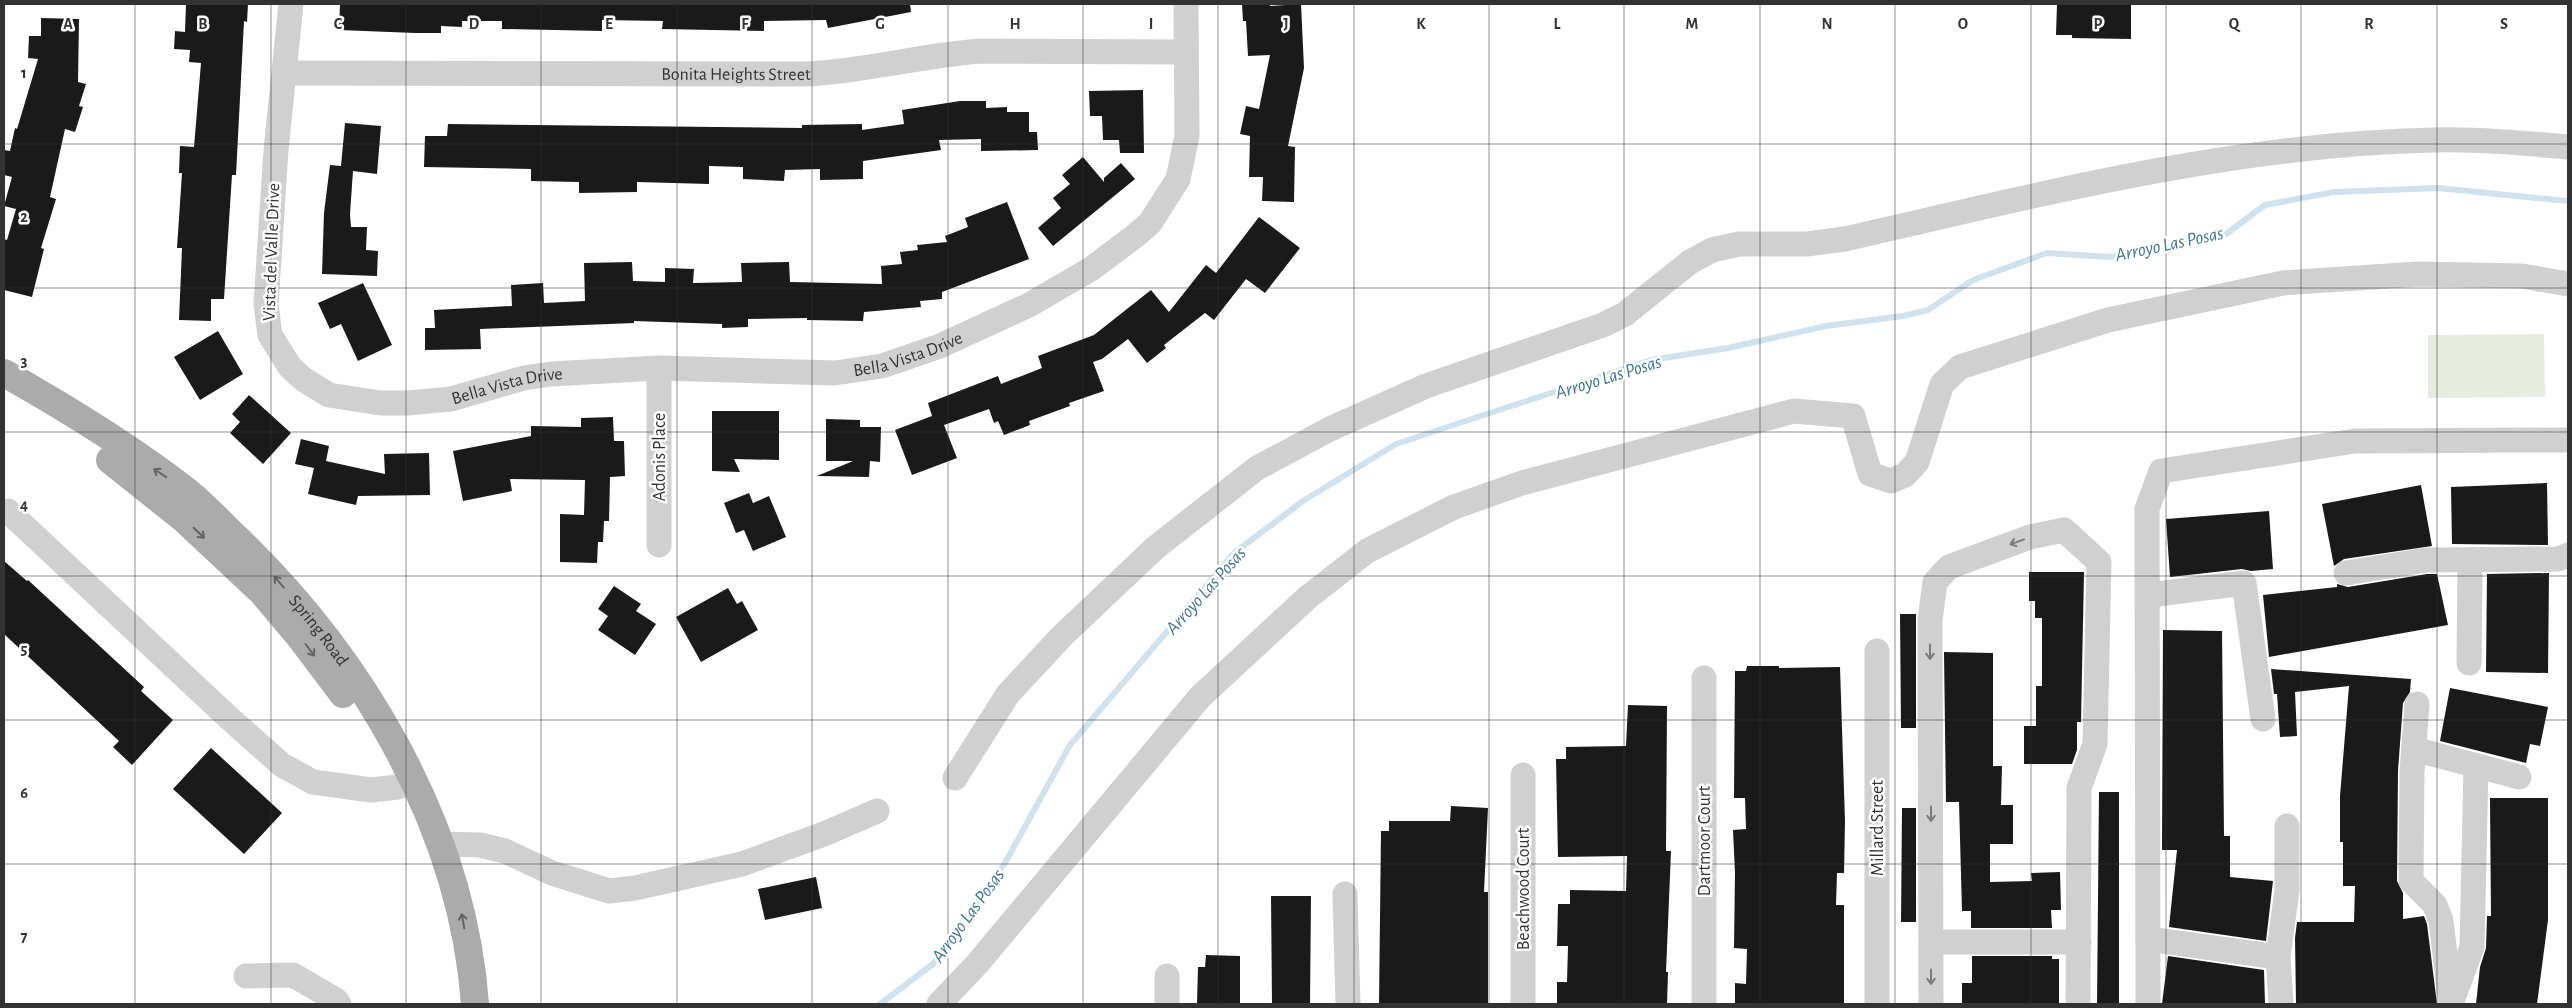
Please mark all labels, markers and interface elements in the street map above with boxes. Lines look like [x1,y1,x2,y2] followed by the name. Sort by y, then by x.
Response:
[63,16,73,32] text: A
[198,16,208,32] text: B
[334,16,343,32] text: C
[469,16,480,32] text: D
[605,16,613,32] text: E
[741,16,749,32] text: F
[875,16,885,32] text: G
[1009,16,1021,32] text: H
[1149,16,1153,32] text: I
[1283,16,1289,32] text: J
[1416,16,1426,32] text: K
[1554,16,1561,32] text: L
[1686,16,1698,32] text: M
[1821,16,1833,32] text: N
[1958,16,1968,32] text: O
[2094,16,2103,32] text: P
[2229,16,2241,33] text: Q
[2364,16,2374,32] text: R
[2500,16,2508,32] text: S
[21,65,27,81] text: 1
[661,66,812,84] street label: Bonita Heights Street
[261,183,283,321] street label: Vista del Valle Drive
[20,209,28,225] text: 2
[2113,224,2225,265] water label: Arroyo Las Posas
[852,329,965,380] street label: Bella Vista Drive
[1552,352,1664,403] water label: Arroyo Las Posas
[21,353,28,369] text: 3
[450,365,563,408] street label: Bella Vista Drive
[651,413,669,501] street label: Adonis Place
[153,468,167,478] one-way arrow
[20,497,28,513] text: 4
[193,526,205,539] one-way arrow
[2009,538,2025,547] one-way arrow
[1162,544,1250,639] water label: Arroyo Las Posas
[273,576,285,589] one-way arrow
[285,592,351,670] street label: Spring Road
[21,641,28,657] text: 5
[305,643,316,656] one-way arrow
[1925,644,1935,660] one-way arrow
[1869,780,1887,876] street label: Millard Street
[20,785,28,801] text: 6
[1696,786,1714,896] street label: Dartmoor Court
[1926,806,1936,822] one-way arrow
[1515,828,1533,950] street label: Beachwood Court
[928,866,1008,967] water label: Arroyo Las Posas
[457,914,467,930] one-way arrow
[21,929,28,945] text: 7
[1926,968,1936,985] one-way arrow

